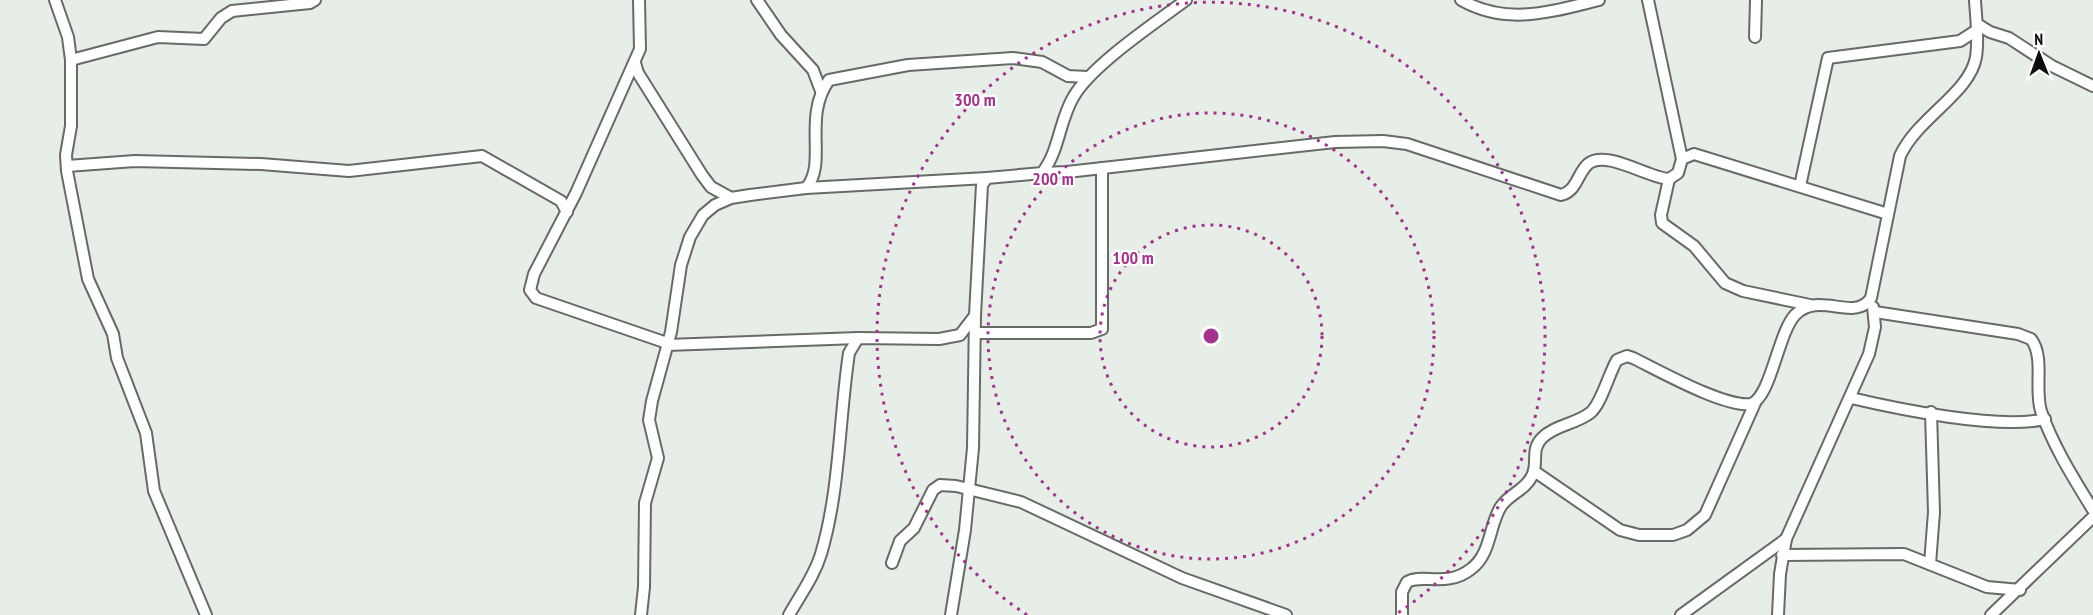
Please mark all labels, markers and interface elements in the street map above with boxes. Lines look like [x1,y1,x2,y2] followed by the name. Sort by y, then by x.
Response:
[2009,24,2069,84] north arrow
[2034,29,2043,49] text: N
[954,88,996,111] text: 300 m
[1032,167,1074,190] text: 200 m
[1112,246,1154,269] text: 100 m
[1201,326,1221,346] centre of rings

